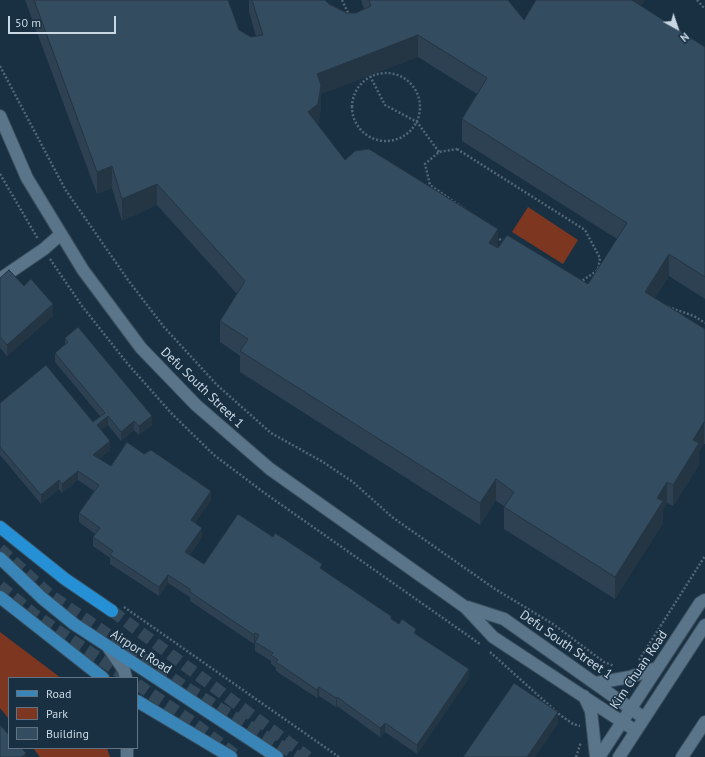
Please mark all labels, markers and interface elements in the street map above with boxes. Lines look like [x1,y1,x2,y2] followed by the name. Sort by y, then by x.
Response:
[10,8,118,34] scale bar
[657,8,697,48] north arrow
[15,15,41,30] text: 50 m
[677,30,692,45] text: N
[157,344,247,432] street label: Defu South Street 1
[517,607,615,683] street label: Defu South Street 1
[108,626,174,678] street label: Airport Road
[607,628,671,712] street label: Kim Chuan Road
[8,677,138,749] legend
[46,686,71,701] text: Road
[46,706,68,721] text: Park
[46,726,89,741] text: Building

